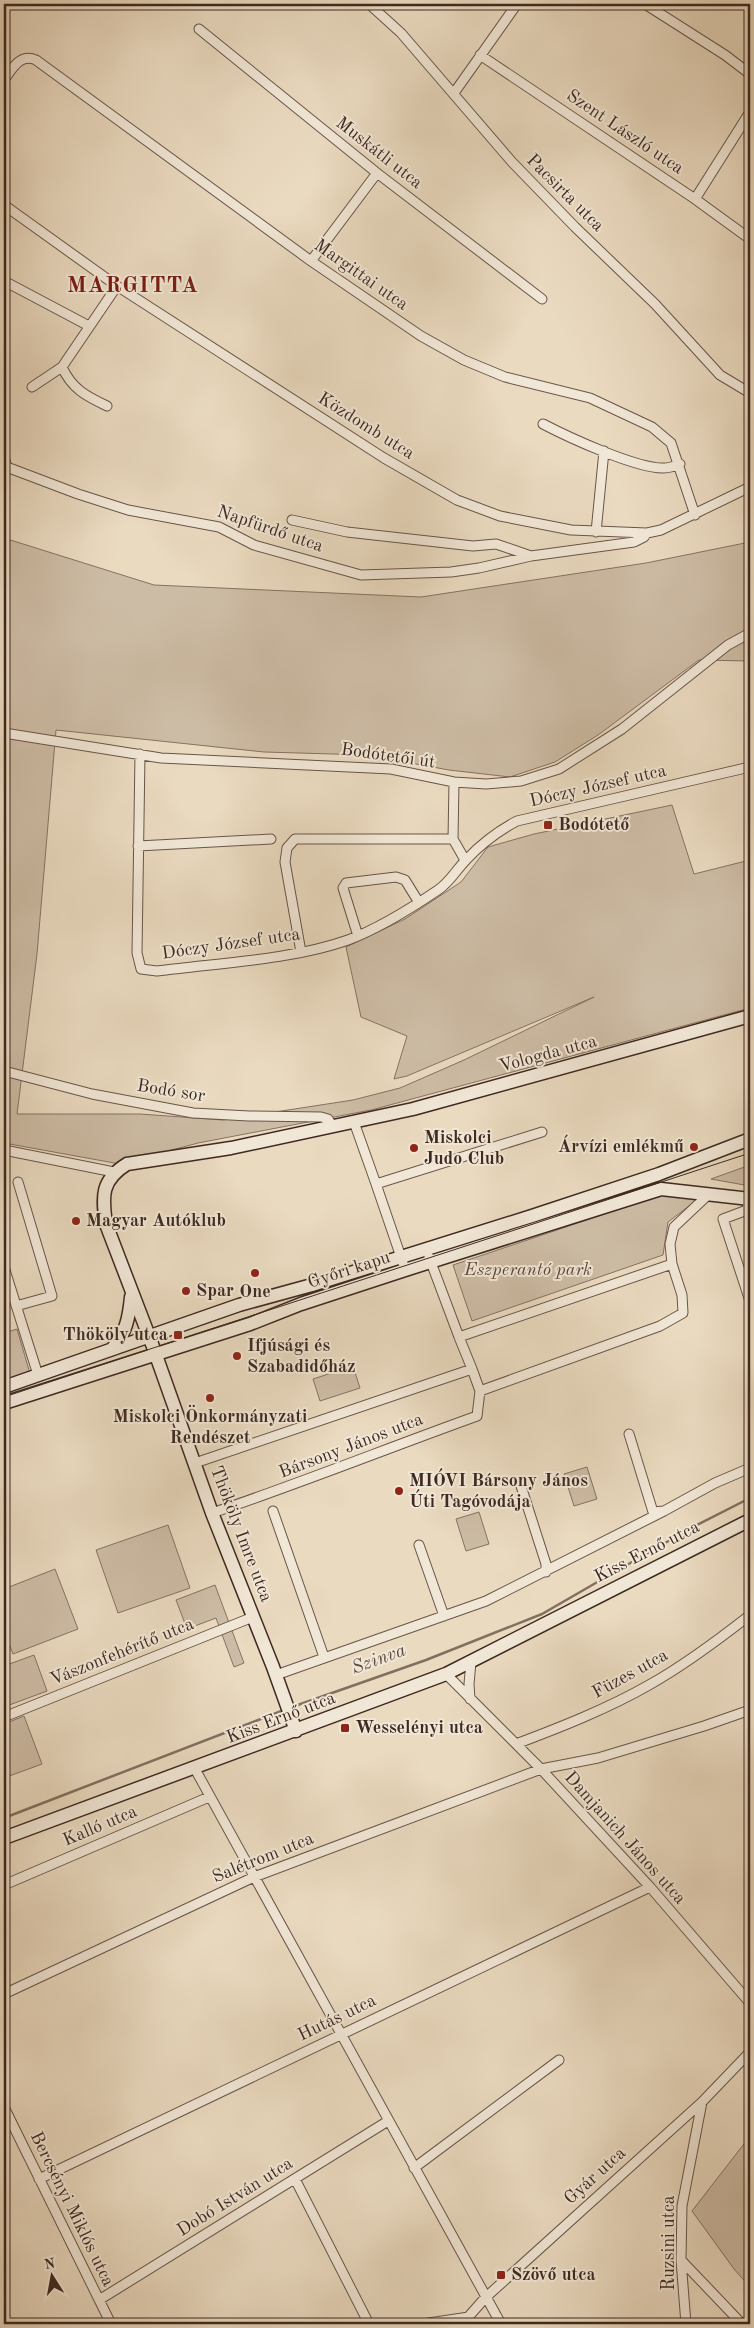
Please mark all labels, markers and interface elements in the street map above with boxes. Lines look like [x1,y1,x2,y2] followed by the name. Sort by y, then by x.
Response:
[563,86,687,178] street label: Szent László utca
[332,114,426,192] street label: Muskátli utca
[523,151,607,235] street label: Pacsirta utca
[311,236,411,314] street label: Margittai utca
[67,275,199,297] district label: MARGITTA
[315,389,417,463] street label: Közdomb utca
[215,502,326,556] street label: Napfürdő utca
[340,740,436,772] street label: Bodótetői út
[528,762,668,810] street label: Dóczy József utca
[558,816,629,834] place label: Bodótető
[542,819,554,831] marker: Bodótető
[161,925,301,963] street label: Dóczy József utca
[497,1032,599,1076] street label: Vologda utca
[136,1077,207,1105] street label: Bodó sor
[424,1129,504,1168] place label: Miskolci Judo Club
[558,1134,684,1156] place label: Árvízi emlékmű
[688,1141,700,1153] marker: Árvízi emlékmű
[408,1142,420,1154] marker: Miskolci Judo Club
[86,1212,226,1230] place label: Magyar Autóklub
[70,1215,82,1227] marker: Magyar Autóklub
[306,1248,393,1292] street label: Győri kapu
[463,1261,592,1279] park label: Eszperantó park
[249,1267,261,1279] marker: One
[196,1282,234,1300] place label: Spar
[239,1283,271,1301] place label: One
[180,1285,192,1297] marker: Spar
[63,1326,168,1344] place label: Thököly utca
[172,1329,184,1341] marker: Thököly utca
[247,1337,356,1376] place label: Ifjúsági és Szabadidőház
[231,1350,243,1362] marker: Ifjúsági és Szabadidőház
[204,1392,216,1404] marker: Miskolci Önkormányzati Rendészet
[113,1404,307,1447] place label: Miskolci Önkormányzati Rendészet
[277,1410,426,1482] street label: Bársony János utca
[207,1464,275,1605] street label: Thököly Imre utca
[409,1468,588,1511] place label: MIÓVI Bársony János Úti Tagóvodája
[393,1485,405,1497] marker: MIÓVI Bársony János Úti Tagóvodája
[592,1518,703,1586] street label: Kiss Ernő utca
[48,1615,196,1689] street label: Vászonfehérítő utca
[349,1641,409,1679] water label: Szinva
[589,1646,671,1702] street label: Füzes utca
[224,1689,338,1747] street label: Kiss Ernő utca
[355,1719,483,1737] place label: Wesselényi utca
[339,1722,351,1734] marker: Wesselényi utca
[561,1768,689,1908] street label: Damjanich János utca
[60,1802,140,1850] street label: Kalló utca
[210,1829,316,1887] street label: Salétrom utca
[295,1991,379,2045] street label: Hutás utca
[27,2129,117,2289] street label: Bercsényi Miklós utca
[561,2144,629,2208] street label: Gyár utca
[174,2154,296,2240] street label: Dobó István utca
[660,2195,678,2291] street label: Ruzsini utca
[28,2250,78,2300] north arrow
[43,2256,57,2272] text: N
[511,2266,596,2284] place label: Szövő utca
[495,2269,507,2281] marker: Szövő utca

